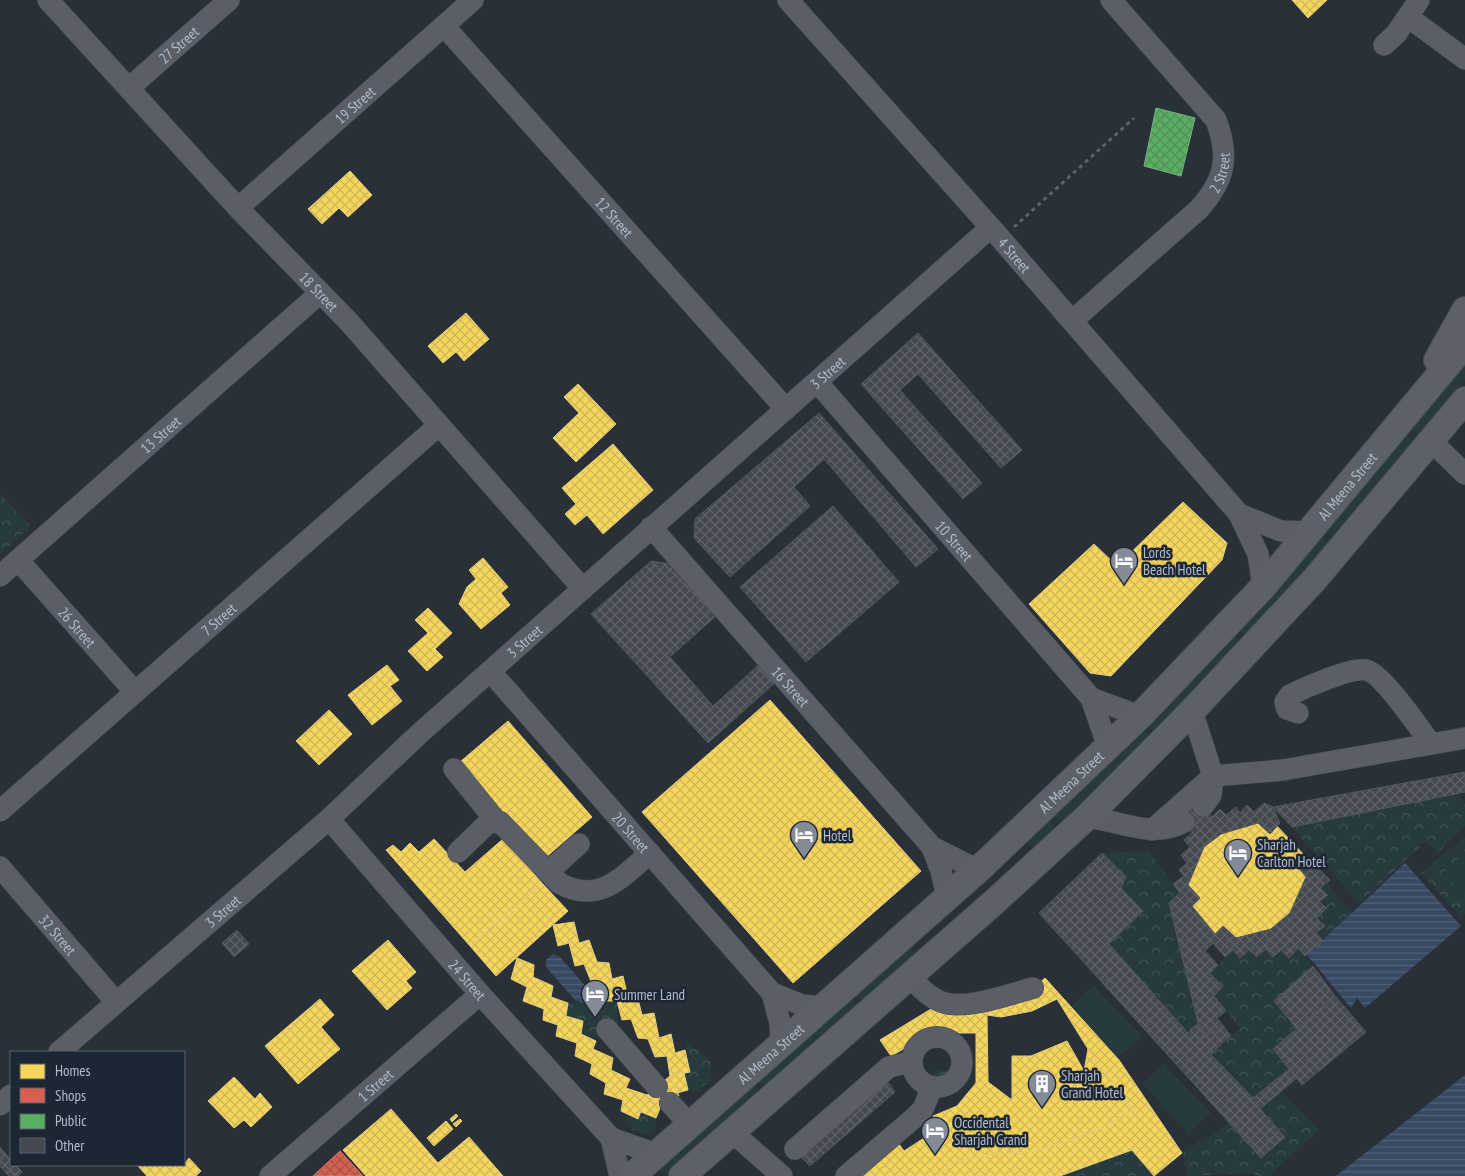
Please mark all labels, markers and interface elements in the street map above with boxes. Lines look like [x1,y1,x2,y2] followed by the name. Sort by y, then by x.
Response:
[155,22,203,67] street label: 27 Street
[331,82,379,128] street label: 19 Street
[1204,153,1233,196] street label: 2 Street
[591,193,638,241] street label: 12 Street
[994,233,1035,277] street label: 4 Street
[296,268,343,315] street label: 18 Street
[806,351,849,393] street label: 3 Street
[136,411,185,457] street label: 13 Street
[1313,448,1381,524] street label: Al Meena Street
[932,516,977,565] street label: 10 Street
[1143,543,1206,579] place label: Lords Beach Hotel
[1109,546,1139,585] hotel icon: Lords Beach Hotel
[197,598,240,639] street label: 7 Street
[54,603,100,651] street label: 26 Street
[503,620,546,661] street label: 3 Street
[768,662,814,711] street label: 16 Street
[1034,746,1107,817] street label: Al Meena Street
[608,808,654,856] street label: 20 Street
[789,820,819,859] hotel icon: Hotel
[823,826,852,845] place label: Hotel
[1257,835,1326,871] place label: Sharjah Carlton Hotel
[1223,838,1253,877] hotel icon: Sharjah Carlton Hotel
[201,890,244,931] street label: 3 Street
[35,910,81,959] street label: 32 Street
[445,955,490,1004] street label: 24 Street
[580,979,610,1018] hotel icon: Summer Land
[614,985,685,1004] place label: Summer Land
[733,1019,808,1088] street label: Al Meena Street
[10,1051,185,1166] legend
[55,1061,91,1080] text: Homes
[353,1064,397,1106] street label: 1 Street
[1061,1066,1123,1102] place label: Sharjah Grand Hotel
[1027,1069,1057,1108] building icon: Sharjah Grand Hotel
[55,1086,86,1105] text: Shops
[55,1111,87,1130] text: Public
[954,1113,1027,1149] place label: Occidental Sharjah Grand
[920,1116,950,1155] hotel icon: Occidental Sharjah Grand
[55,1136,85,1155] text: Other

